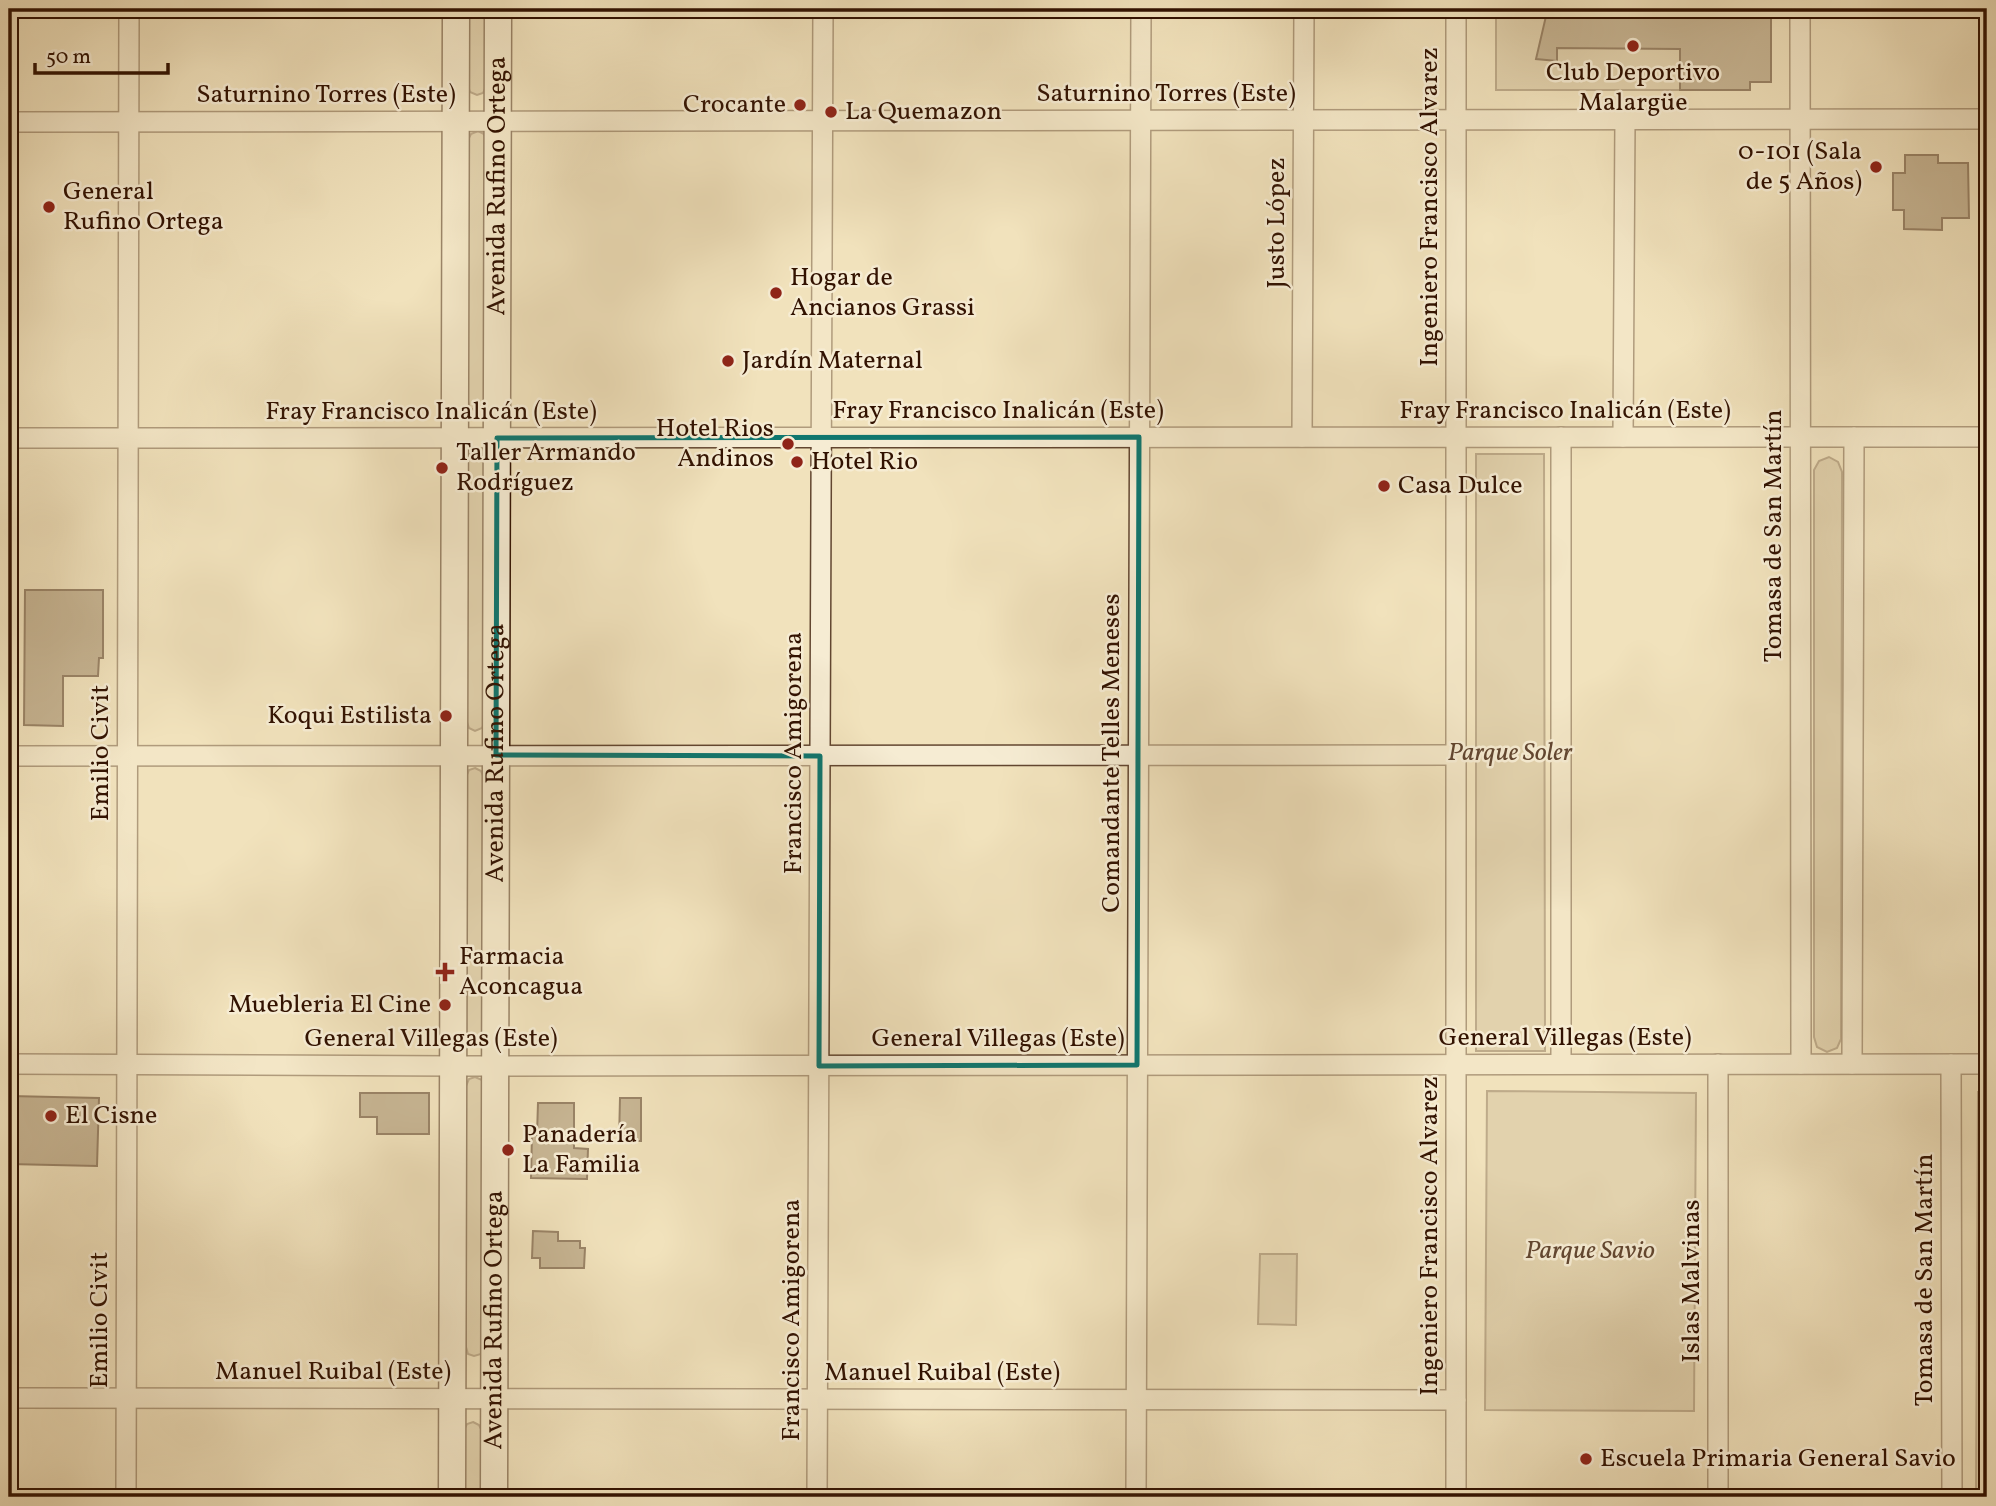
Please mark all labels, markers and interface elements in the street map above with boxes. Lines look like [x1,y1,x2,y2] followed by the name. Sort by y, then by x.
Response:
[35,32,168,76] scale bar
[1625,38,1641,54] marker: Club Deportivo Malargüe
[46,43,91,72] text: 50 m
[1412,47,1448,367] street label: Ingeniero Francisco Alvarez
[1546,55,1720,121] place label: Club Deportivo Malargüe
[479,56,516,316] street label: Avenida Rufino Ortega
[1036,76,1296,112] street label: Saturnino Torres (Este)
[196,77,456,113] street label: Saturnino Torres (Este)
[683,87,786,123] place label: Crocante
[845,94,1002,130] place label: La Quemazon
[792,97,808,113] marker: Crocante
[823,104,839,120] marker: La Quemazon
[1738,134,1862,200] place label: 0-101 (Sala de 5 Años)
[1259,158,1295,288] street label: Justo López
[1868,159,1884,175] marker: 0-101 (Sala de 5 Años)
[63,174,224,240] place label: General Rufino Ortega
[41,199,57,215] marker: General Rufino Ortega
[790,260,975,326] place label: Hogar de Ancianos Grassi
[768,285,784,301] marker: Hogar de Ancianos Grassi
[742,343,923,379] place label: Jardín Maternal
[720,353,736,369] marker: Jardín Maternal
[832,393,1164,429] street label: Fray Francisco Inalicán (Este)
[1399,393,1731,429] street label: Fray Francisco Inalicán (Este)
[265,394,597,430] street label: Fray Francisco Inalicán (Este)
[1756,409,1792,663] street label: Tomasa de San Martín
[656,411,774,477] place label: Hotel Rios Andinos
[456,435,636,501] place label: Taller Armando Rodríguez
[780,436,796,452] marker: Hotel Rios Andinos
[811,444,918,480] place label: Hotel Rio
[789,454,805,470] marker: Hotel Rio
[434,460,450,476] marker: Taller Armando Rodríguez
[1398,468,1523,504] place label: Casa Dulce
[1376,478,1392,494] marker: Casa Dulce
[1094,593,1130,913] street label: Comandante Telles Meneses
[478,623,514,883] street label: Avenida Rufino Ortega
[776,632,812,874] street label: Francisco Amigorena
[83,685,119,821] street label: Emilio Civit
[267,698,432,734] place label: Koqui Estilista
[438,708,454,724] marker: Koqui Estilista
[1448,735,1573,771] park label: Parque Soler
[459,939,583,1005] place label: Farmacia Aconcagua
[437,964,453,980] marker: Farmacia Aconcagua
[228,987,431,1023] place label: Muebleria El Cine
[437,997,453,1013] marker: Muebleria El Cine
[1438,1020,1692,1056] street label: General Villegas (Este)
[304,1021,558,1057] street label: General Villegas (Este)
[871,1021,1125,1057] street label: General Villegas (Este)
[1412,1076,1448,1396] street label: Ingeniero Francisco Alvarez
[65,1098,157,1134] place label: El Cisne
[43,1108,59,1124] marker: El Cisne
[522,1117,640,1183] place label: Panadería La Familia
[500,1142,516,1158] marker: Panadería La Familia
[1907,1153,1943,1407] street label: Tomasa de San Martín
[476,1190,513,1450] street label: Avenida Rufino Ortega
[774,1199,810,1441] street label: Francisco Amigorena
[1674,1199,1710,1363] street label: Islas Malvinas
[1525,1233,1655,1269] park label: Parque Savio
[82,1252,118,1388] street label: Emilio Civit
[215,1354,451,1390] street label: Manuel Ruibal (Este)
[824,1355,1060,1391] street label: Manuel Ruibal (Este)
[1600,1441,1956,1477] place label: Escuela Primaria General Savio
[1578,1451,1594,1467] marker: Escuela Primaria General Savio

